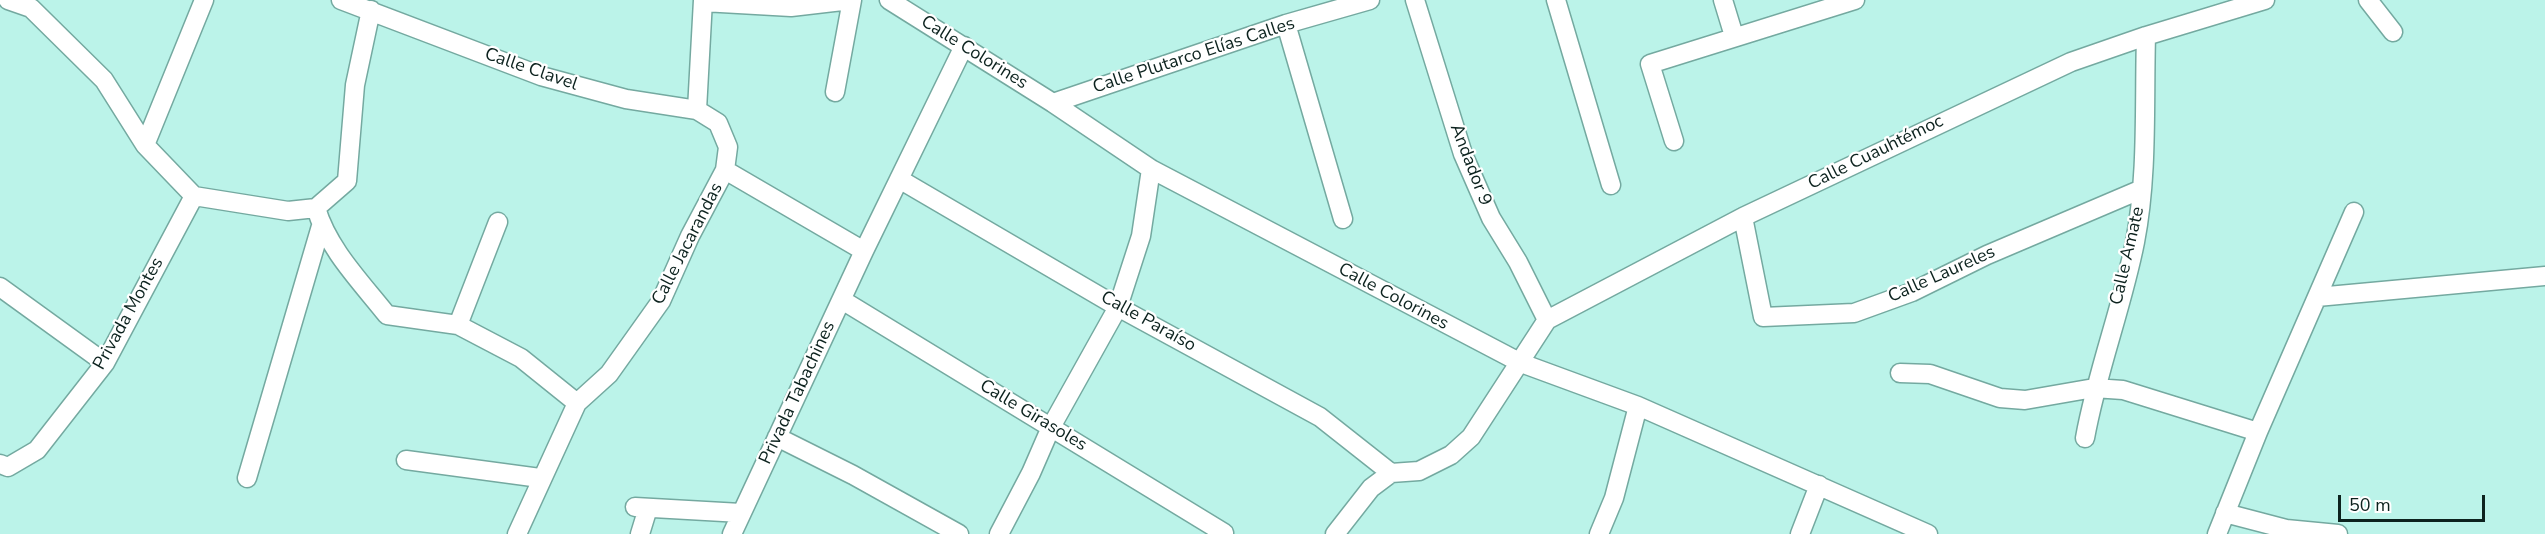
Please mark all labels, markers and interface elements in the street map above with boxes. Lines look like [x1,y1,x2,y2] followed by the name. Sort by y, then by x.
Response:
[917,12,1031,94] street label: Calle Colorines
[1090,13,1298,99] street label: Calle Plutarco Elías Calles
[482,44,580,96] street label: Calle Clavel
[1805,111,1947,195] street label: Calle Cuauhtémoc
[1445,121,1495,209] street label: Andador 9
[648,179,728,309] street label: Calle Jacarandas
[2106,205,2150,307] street label: Calle Amate
[1885,242,1999,308] street label: Calle Laureles
[89,254,169,374] street label: Privada Montes
[1334,259,1452,335] street label: Calle Colorines
[1097,287,1199,357] street label: Calle Paraíso
[755,318,841,468] street label: Privada Tabachines
[975,375,1091,457] street label: Calle Girasoles
[2341,483,2488,521] scale bar
[2349,493,2391,517] text: 50 m

